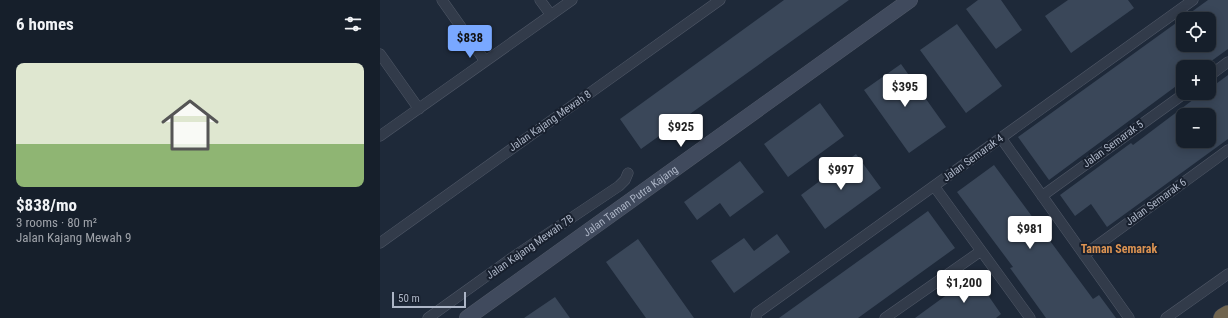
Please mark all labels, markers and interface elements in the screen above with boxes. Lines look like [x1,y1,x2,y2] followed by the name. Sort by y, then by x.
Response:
[1176,12,1216,148] map controls
[1176,12,1216,52] button: locate
[342,13,364,35] icon: filters
[16,14,74,34] text: 6 homes
[446,25,494,59] pin: $838
[457,30,483,45] text: $838
[1176,60,1216,100] button: +
[881,74,929,108] pin: $395
[892,79,918,94] text: $395
[506,88,594,154] street label: Jalan Kajang Mewah 8
[154,89,226,161] icon: home
[1176,108,1216,148] button: −
[657,114,705,148] pin: $925
[1080,118,1146,170] street label: Jalan Semarak 5
[668,119,694,134] text: $925
[940,131,1006,184] street label: Jalan Semarak 4
[817,157,865,191] pin: $997
[580,162,680,239] street label: Jalan Taman Putra Kajang
[828,162,854,177] text: $997
[1123,176,1189,228] street label: Jalan Semarak 6
[16,195,77,215] text: $838/mo
[484,212,576,282] street label: Jalan Kajang Mewah 7B
[16,215,97,230] text: 3 rooms · 80 m²
[1006,216,1054,250] pin: $981
[1017,221,1043,236] text: $981
[16,230,131,245] text: Jalan Kajang Mewah 9
[1081,242,1157,256] district label: Taman Semarak
[931,270,997,304] pin: $1,200
[946,275,982,290] text: $1,200
[392,290,466,309] scale bar
[398,292,420,305] text: 50 m

